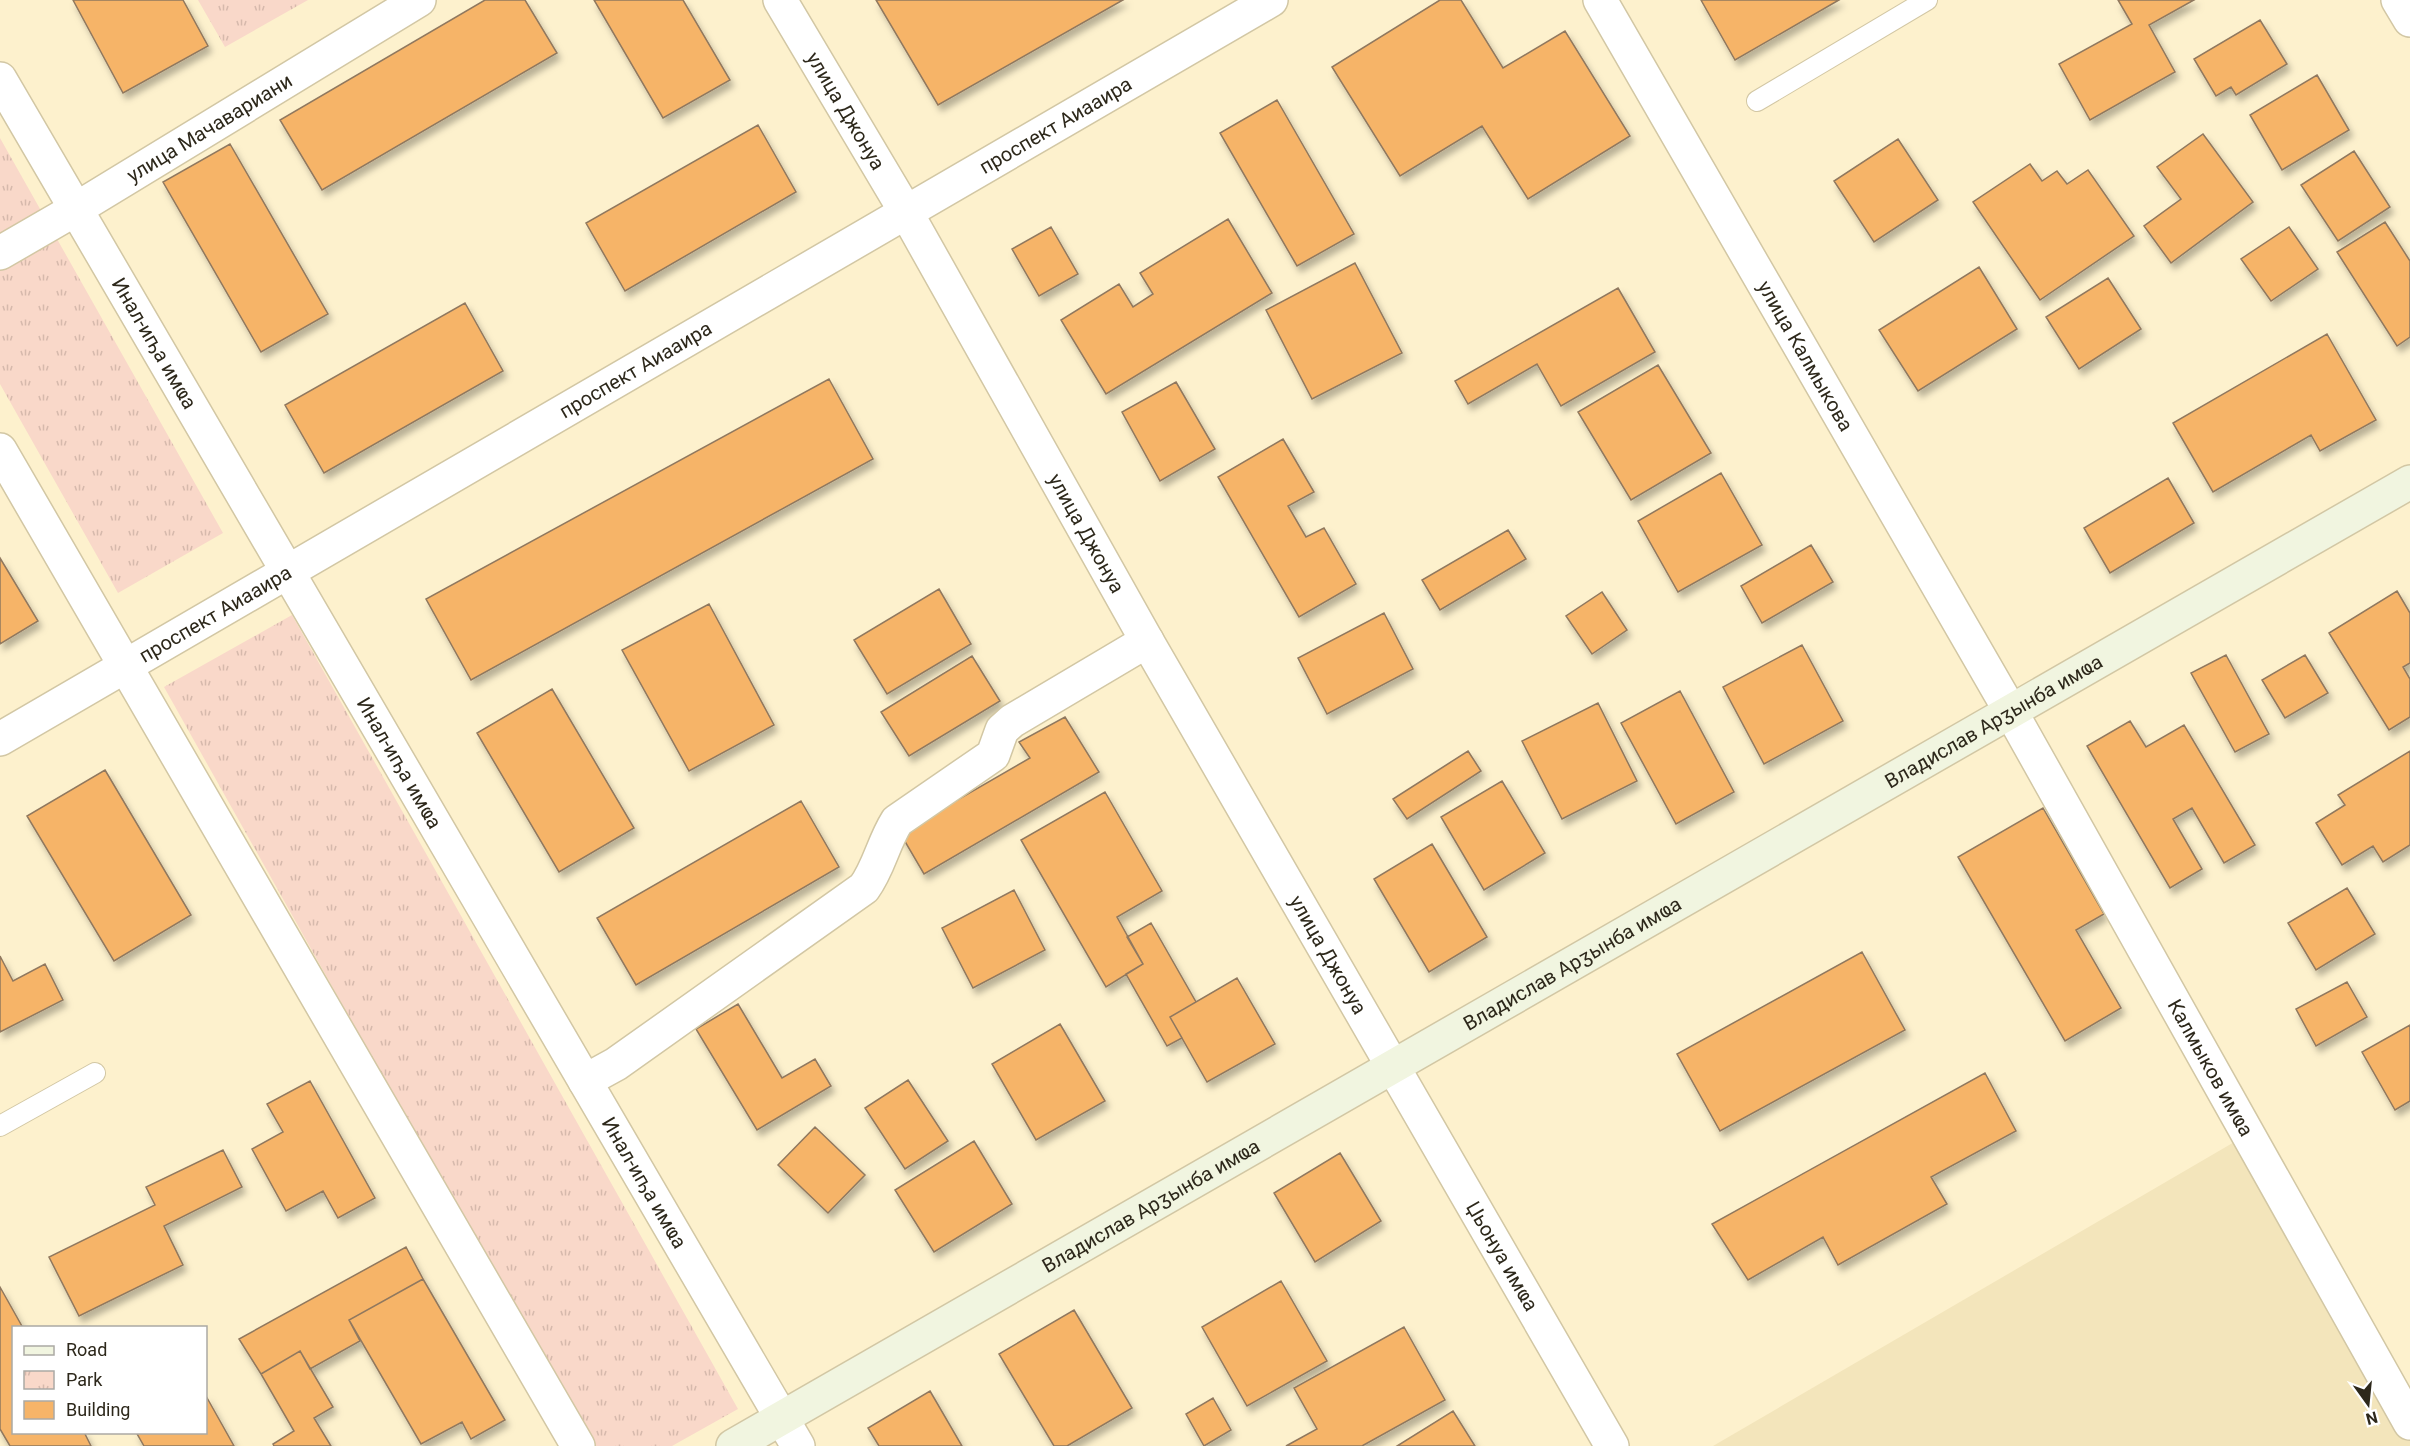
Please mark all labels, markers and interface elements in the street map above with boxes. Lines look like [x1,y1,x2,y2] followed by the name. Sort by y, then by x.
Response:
[802,47,890,174] street label: улица Джонуа
[122,68,296,187] street label: улица Мачавариани
[975,72,1136,179] street label: проспект Аиааира
[107,273,202,413] street label: Инал-иҧа имҩа
[1753,276,1858,436] street label: улица Калмыкова
[555,316,716,423] street label: проспект Аиааира
[1043,469,1130,597] street label: улица Джонуа
[135,560,296,668] street label: проспект Аиааира
[1880,649,2107,793] street label: Владислав Арӡынба имҩа
[352,693,447,833] street label: Инал-иҧа имҩа
[1285,891,1372,1018] street label: улица Джонуа
[1459,892,1685,1036] street label: Владислав Арӡынба имҩа
[2163,995,2259,1140] street label: Калмыков имҩа
[597,1113,692,1253] street label: Инал-иҧа имҩа
[1038,1134,1264,1278] street label: Владислав Арӡынба имҩа
[1461,1197,1543,1315] street label: Џьонуа имҩа
[12,1326,207,1434] legend
[66,1339,107,1360] text: Road
[66,1369,103,1390] text: Park
[2338,1374,2398,1434] north arrow
[66,1399,130,1420] text: Building
[2364,1407,2380,1429] text: N

